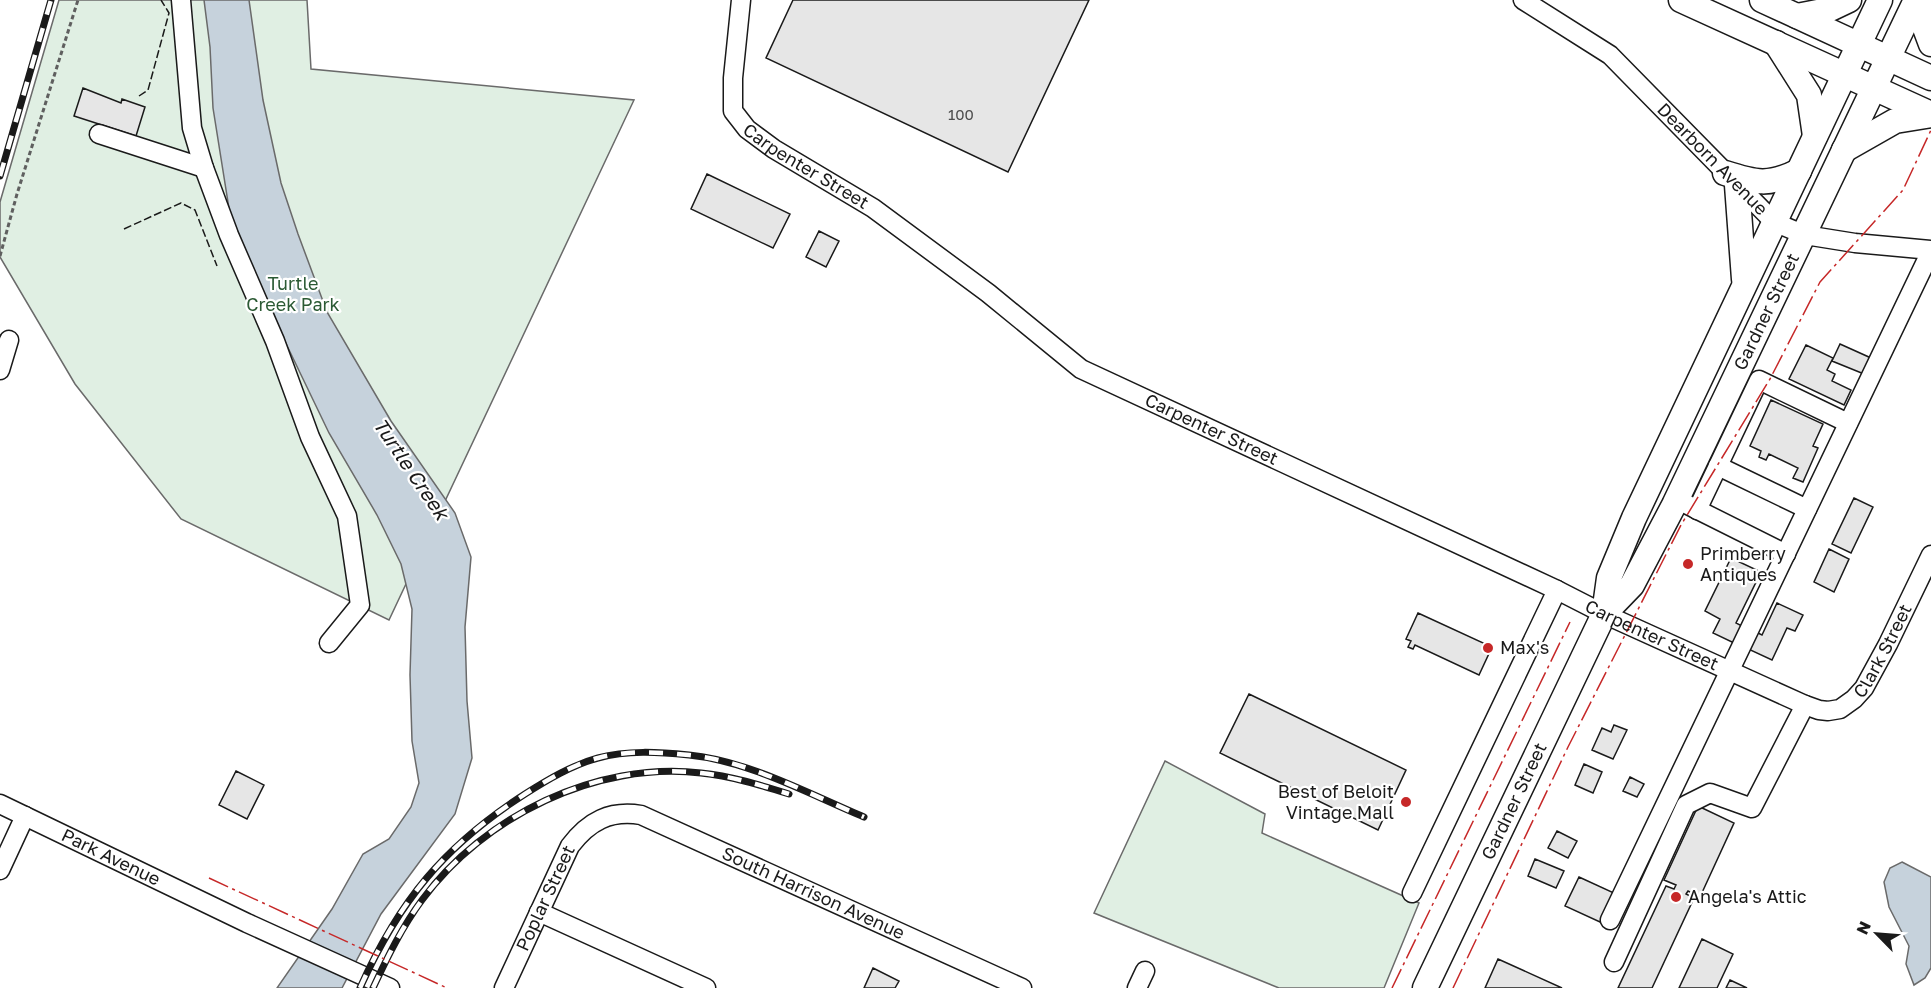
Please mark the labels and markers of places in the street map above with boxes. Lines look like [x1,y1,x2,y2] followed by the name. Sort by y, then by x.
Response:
[1700,542,1786,585] place label: Primberry Antiques
[1681,557,1695,571] marker: Primberry Antiques
[1500,636,1549,658] place label: Max's
[1481,641,1495,655] marker: Max's
[1278,780,1394,823] place label: Best of Beloit Vintage Mall
[1399,795,1413,809] marker: Best of Beloit Vintage Mall
[1688,885,1807,907] place label: Angela's Attic
[1669,890,1683,904] marker: Angela's Attic

